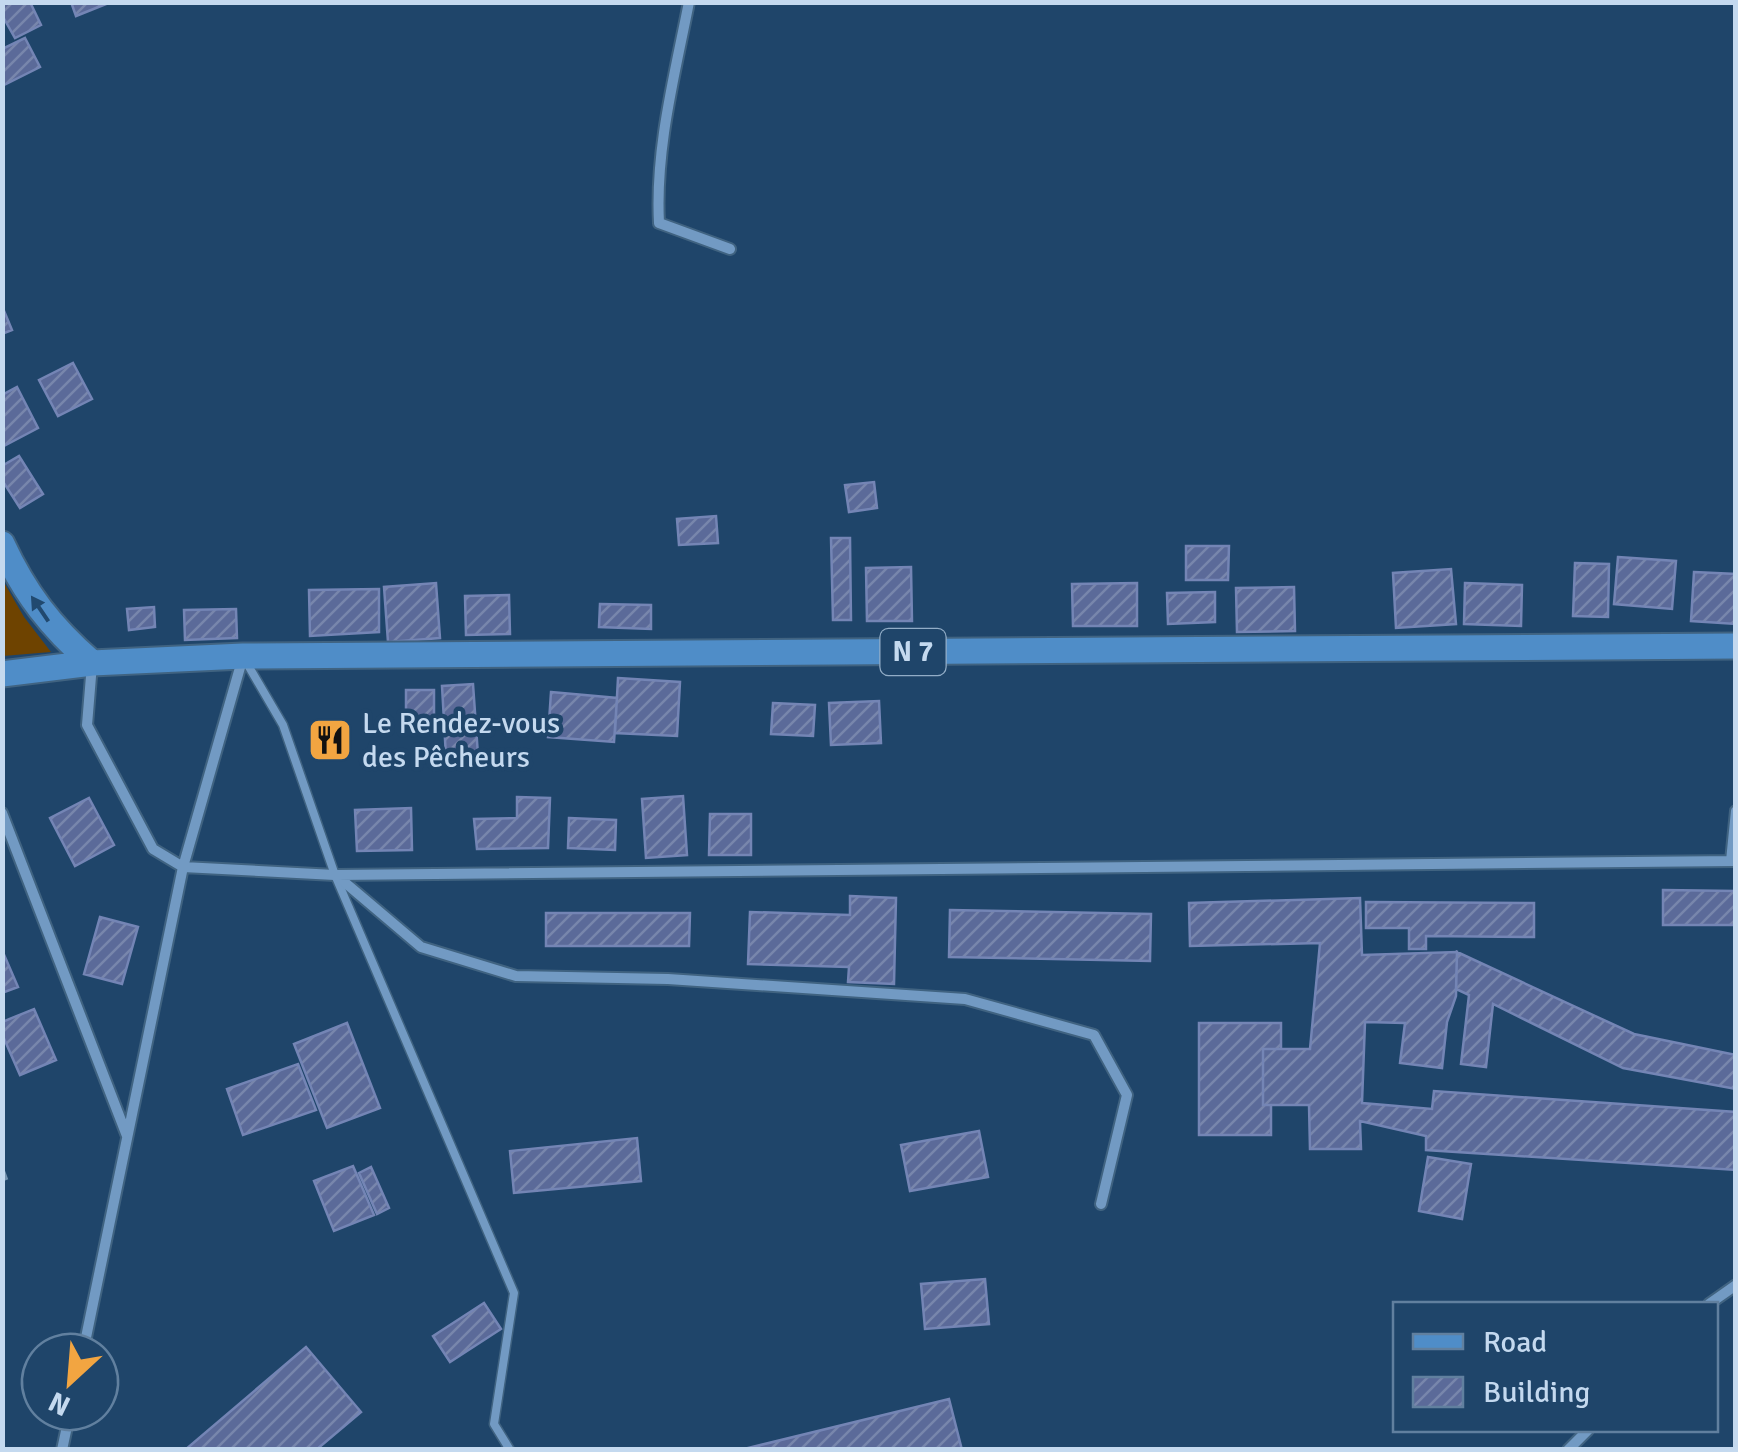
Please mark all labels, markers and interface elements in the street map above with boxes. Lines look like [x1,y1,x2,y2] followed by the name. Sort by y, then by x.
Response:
[31,596,49,623] one-way arrow
[880,629,946,675] road number: N 7
[362,705,560,776] place label: Le Rendez-vous des Pêcheurs
[307,717,353,763] restaurant icon: Le Rendez-vous des Pêcheurs
[1393,1302,1718,1432] legend
[1483,1324,1547,1361] text: Road
[20,1332,120,1432] north arrow
[1483,1374,1590,1411] text: Building
[43,1384,76,1423] text: N

